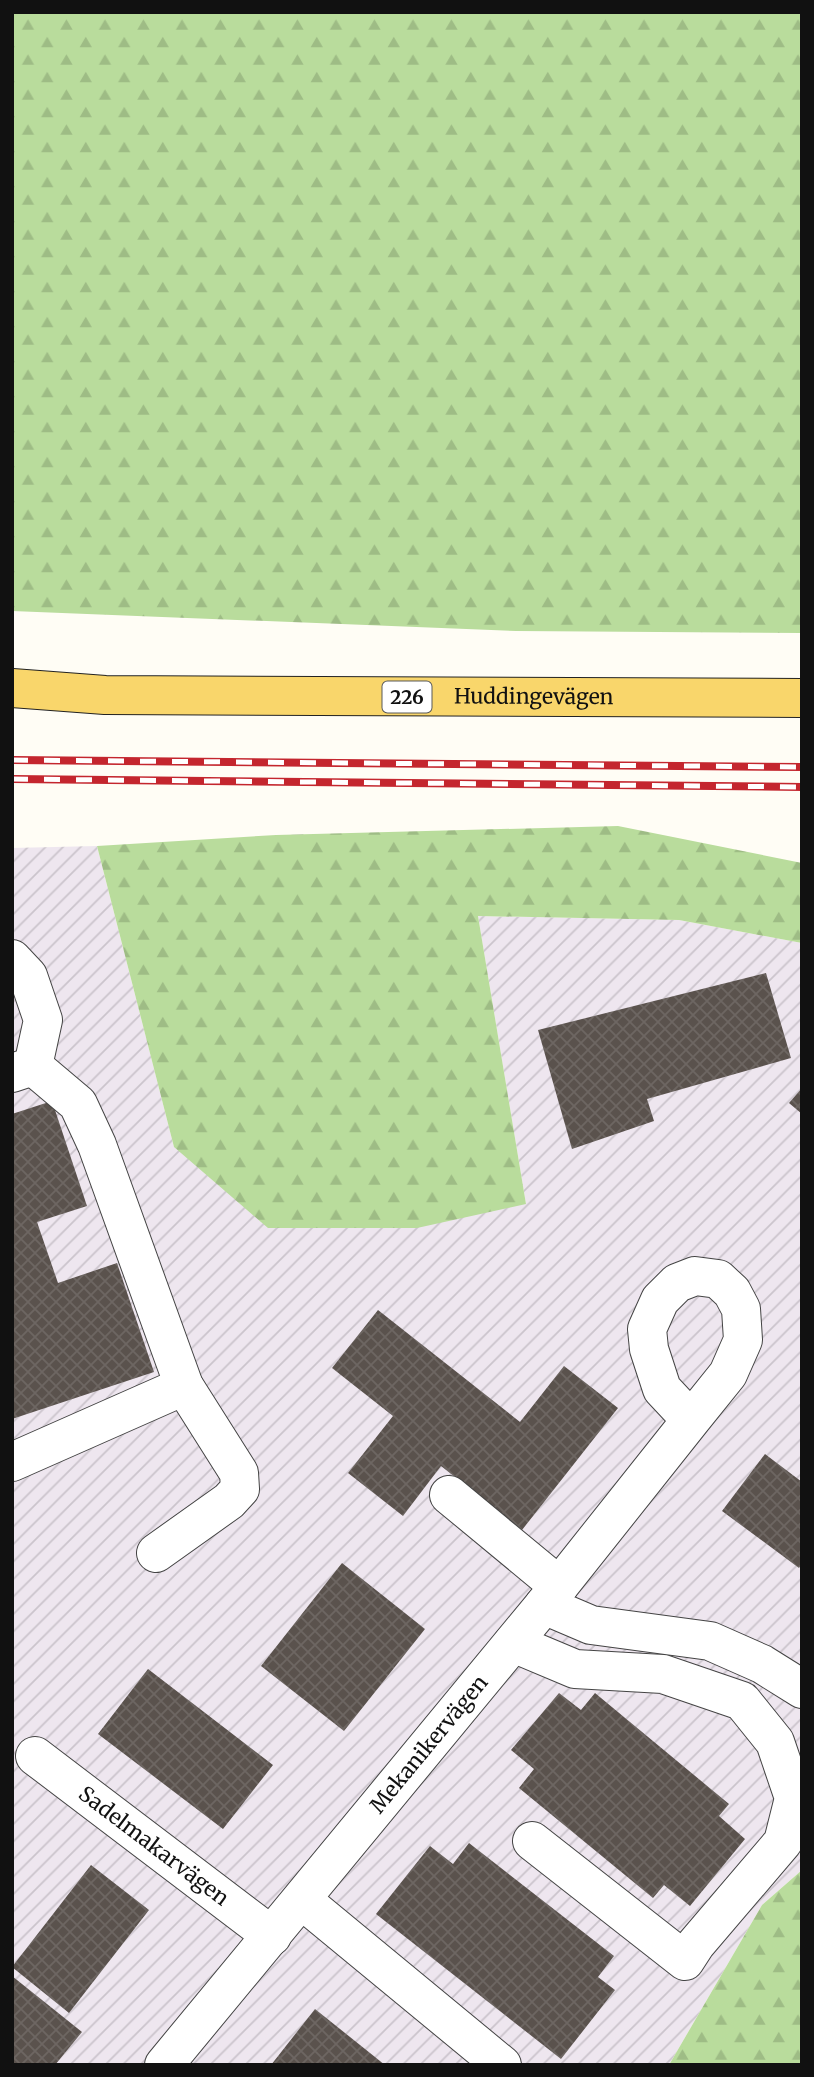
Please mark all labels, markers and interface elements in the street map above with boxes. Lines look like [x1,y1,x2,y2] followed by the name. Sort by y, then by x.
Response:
[382,682,432,712] road number: 226
[454,683,614,710] street label: Huddingevägen
[364,1669,493,1818] street label: Mekanikervägen
[73,1780,234,1911] street label: Sadelmakarvägen

